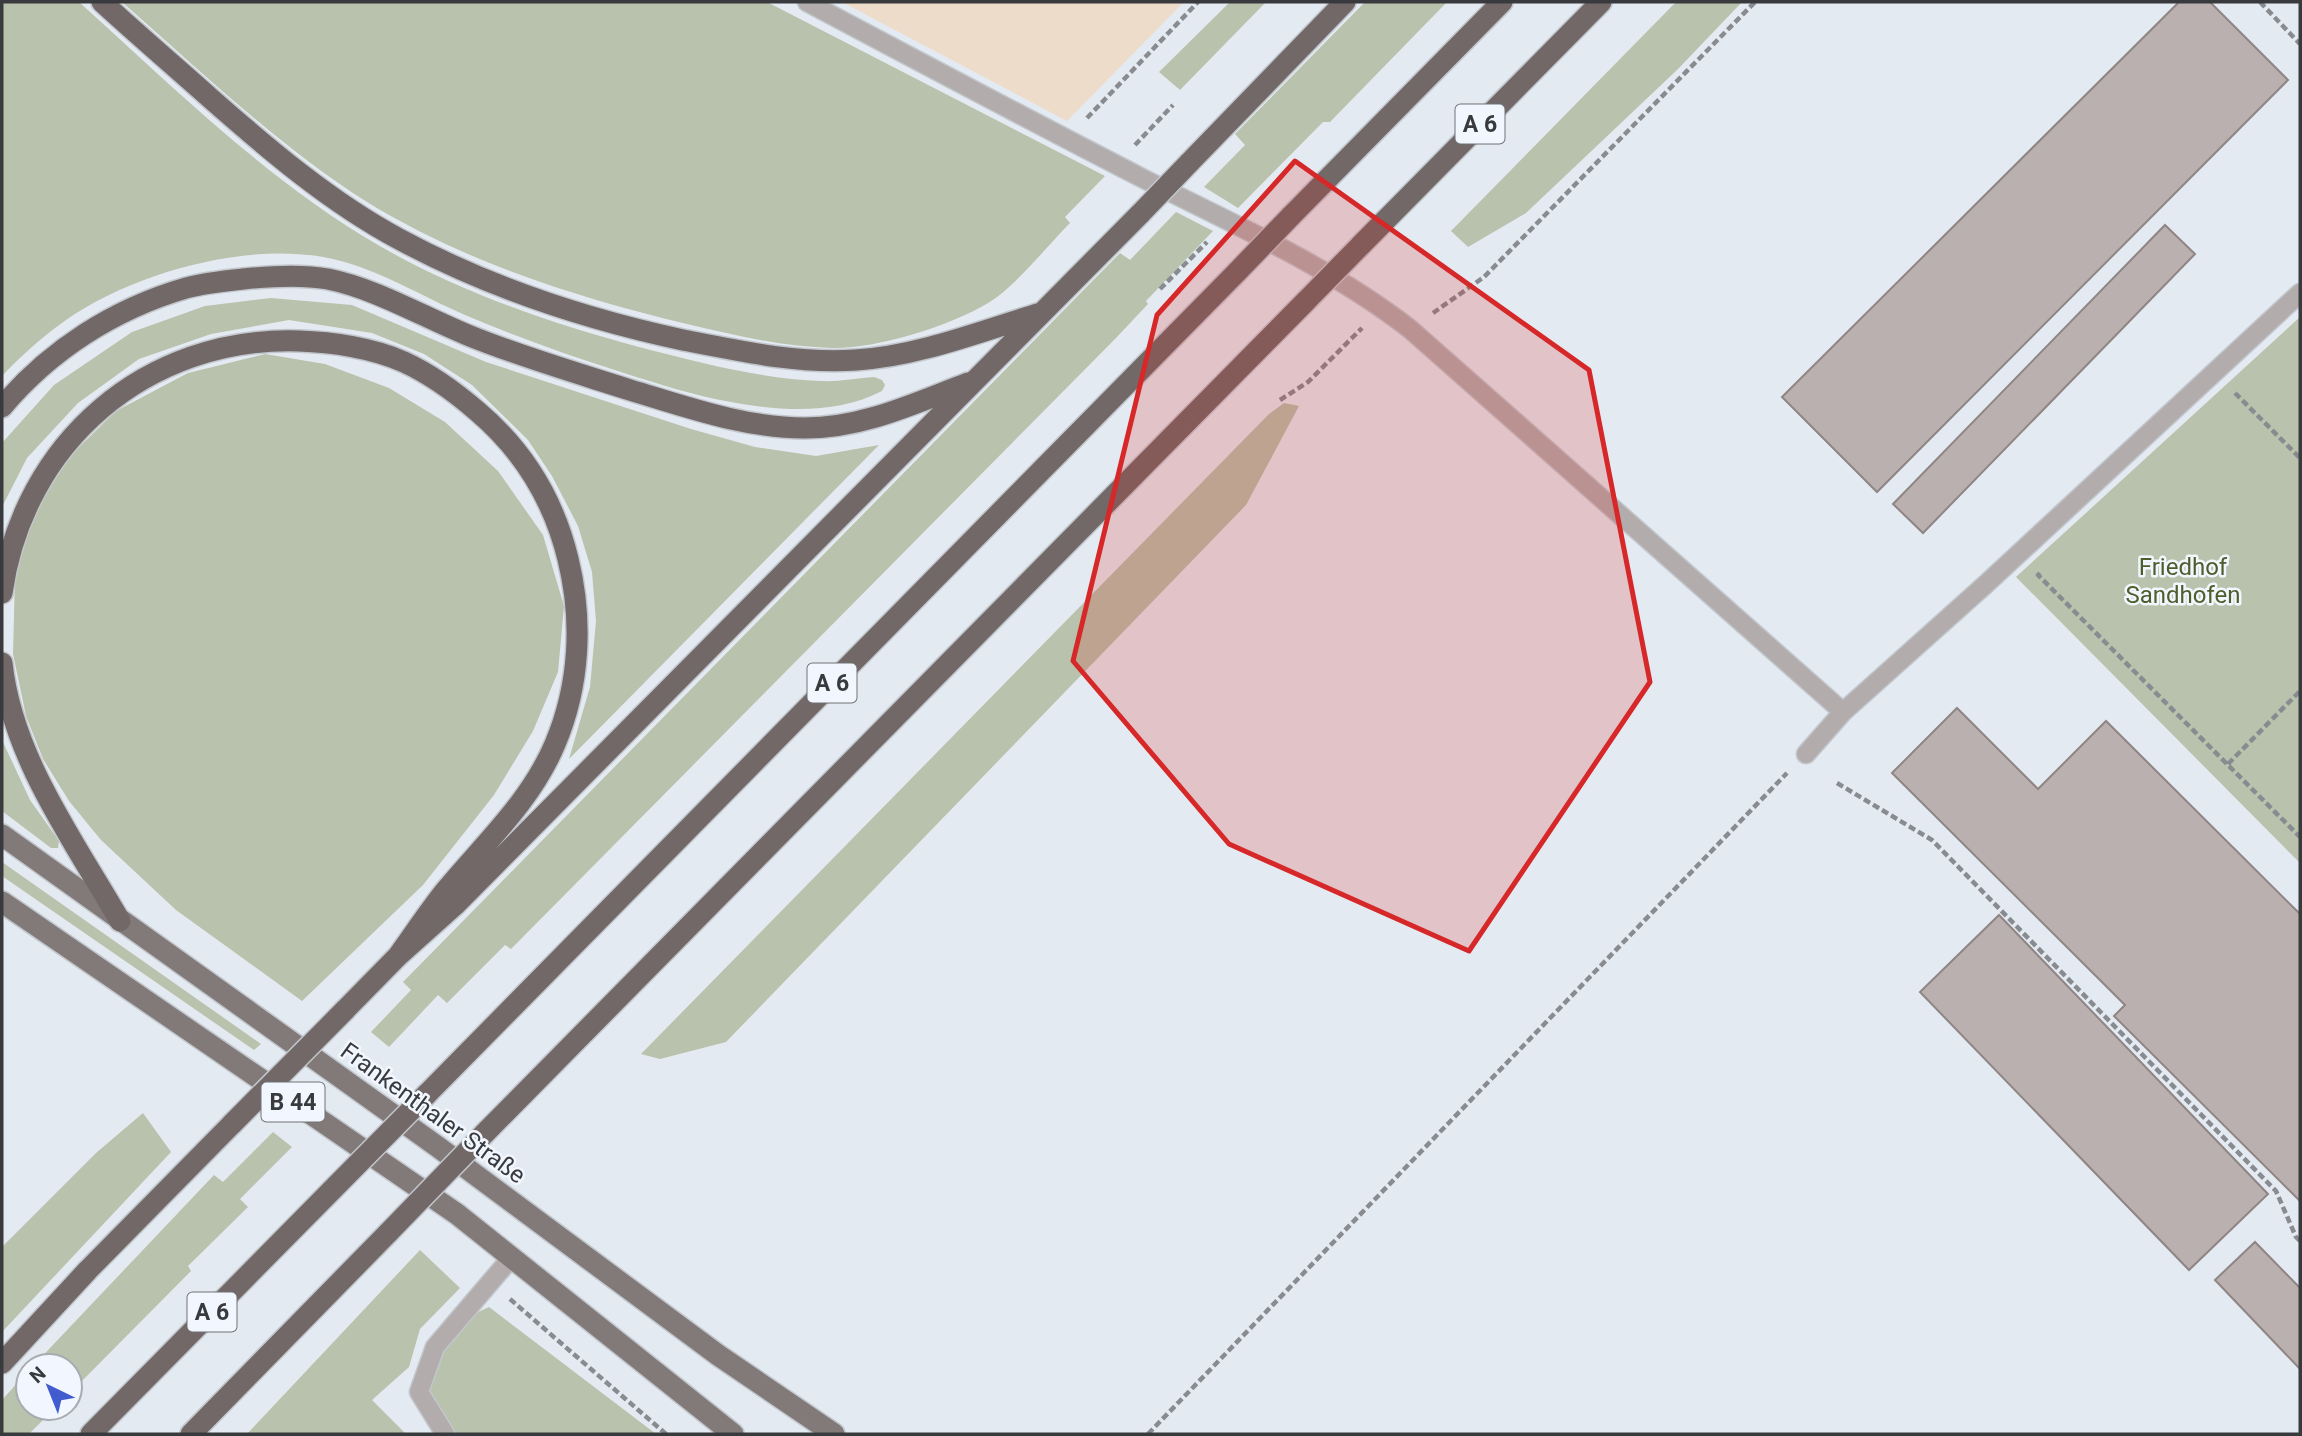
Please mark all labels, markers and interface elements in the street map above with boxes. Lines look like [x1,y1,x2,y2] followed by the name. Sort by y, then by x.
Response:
[1456,105,1504,144] road number: A 6
[2125,553,2241,609] park label: Friedhof Sandhofen
[808,664,856,702] road number: A 6
[335,1037,531,1189] street label: Frankenthaler Straße
[262,1082,324,1121] road number: B 44
[188,1292,236,1331] road number: A 6
[14,1352,84,1422] north arrow
[25,1362,50,1388] text: N

